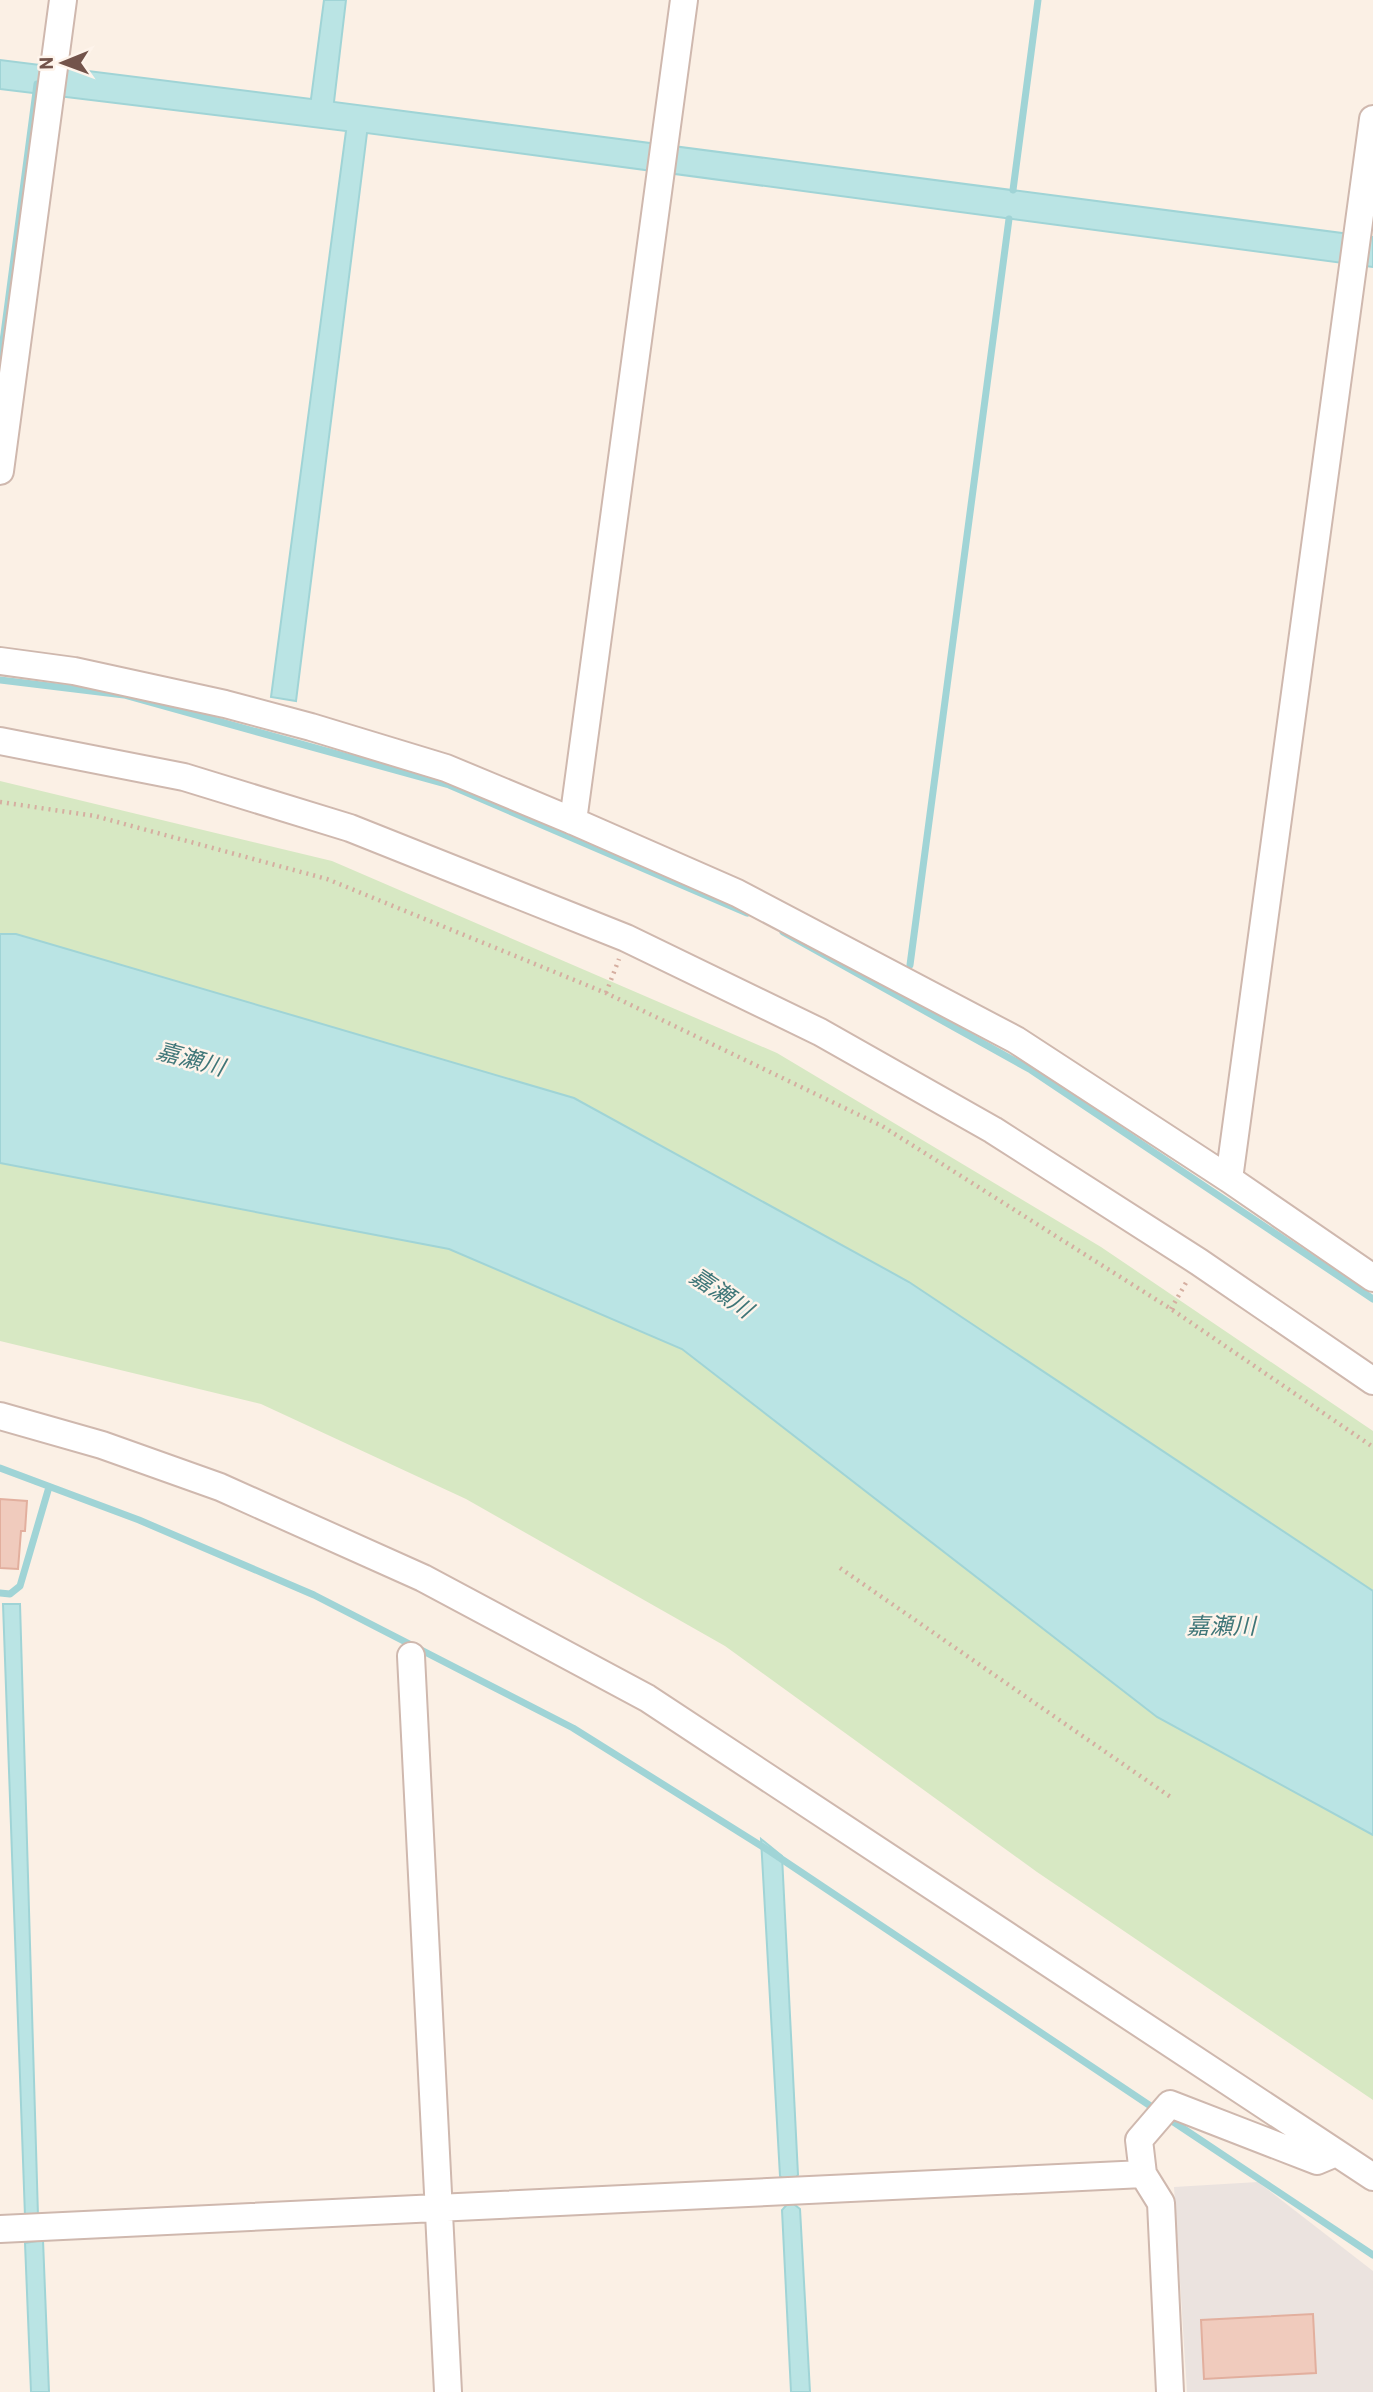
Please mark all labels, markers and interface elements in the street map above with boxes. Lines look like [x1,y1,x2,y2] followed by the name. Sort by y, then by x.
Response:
[28,28,98,98] north arrow
[34,57,57,70] text: N
[154,1036,231,1081] water label: 嘉瀬川
[686,1261,761,1325] water label: 嘉瀬川
[1187,1611,1259,1639] water label: 嘉瀬川

